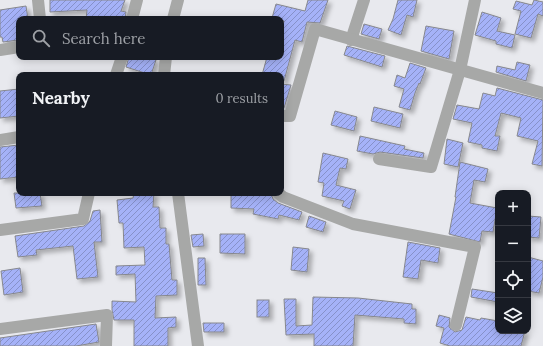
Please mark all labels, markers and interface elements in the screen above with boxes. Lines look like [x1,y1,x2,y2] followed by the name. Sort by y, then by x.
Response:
[16,16,284,60] search box
[30,27,52,49] icon: search
[62,29,145,48] text: Search here
[32,87,90,109] text: Nearby
[216,90,268,107] text: 0 results
[495,190,531,334] map controls
[495,190,531,226] button: +
[495,226,531,262] button: −
[495,262,531,298] button: locate
[495,298,531,334] button: layers

